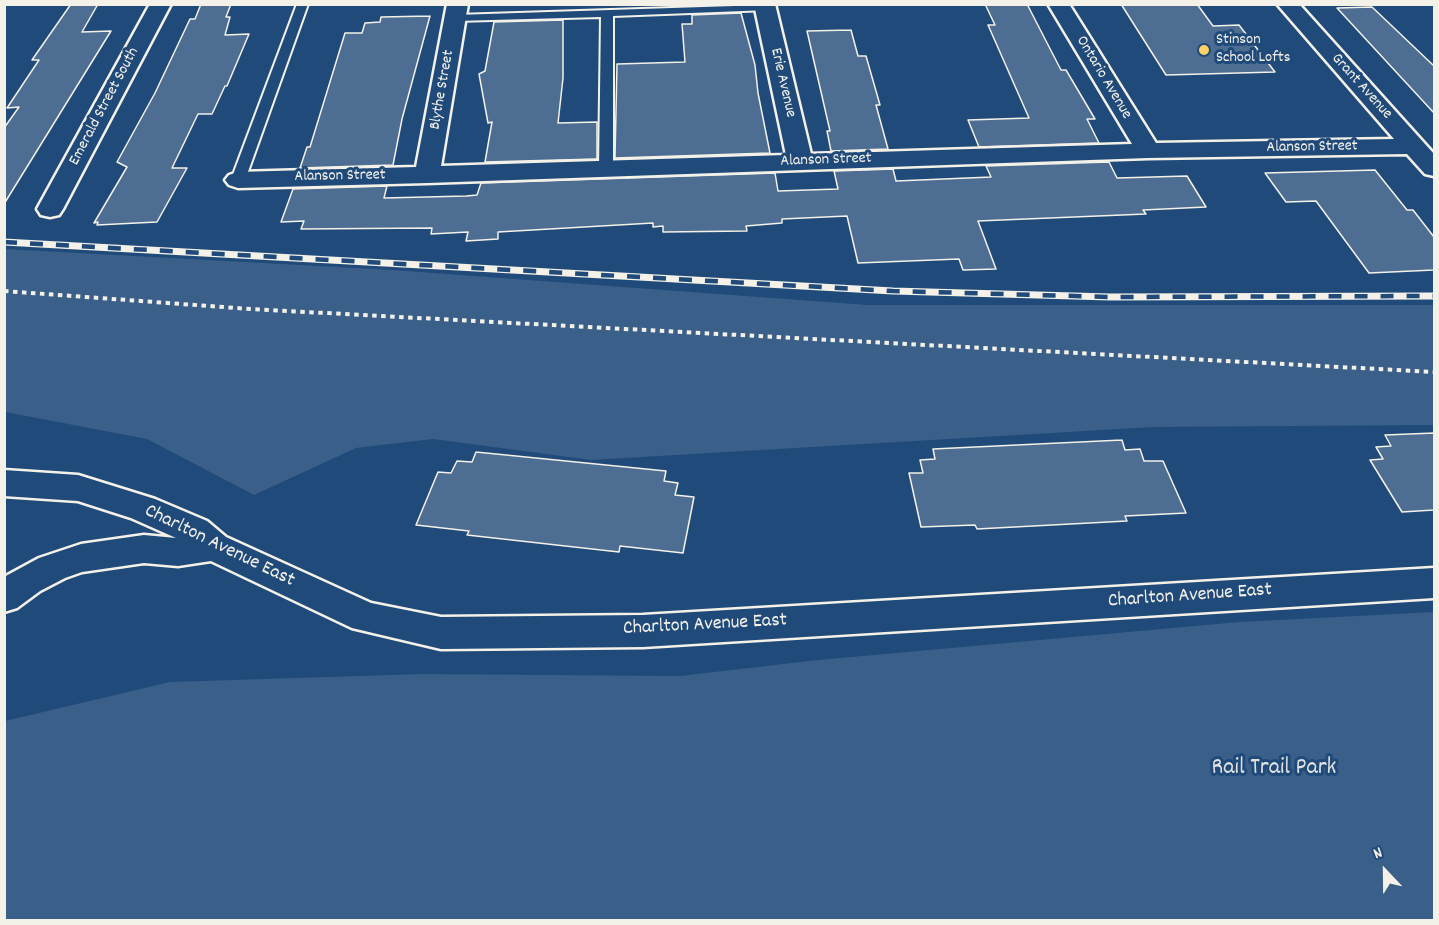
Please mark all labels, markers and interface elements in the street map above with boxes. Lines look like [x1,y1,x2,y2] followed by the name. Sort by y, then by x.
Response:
[1216,31,1290,69] place label: Stinson School Lofts
[1071,33,1135,123] street label: Ontario Avenue
[1197,43,1211,57] marker: Stinson School Lofts
[66,45,144,169] street label: Emerald Street South
[765,46,799,120] street label: Erie Avenue
[427,49,459,131] street label: Blythe Street
[1326,50,1396,124] street label: Grant Avenue
[1266,138,1358,158] street label: Alanson Street
[780,150,872,172] street label: Alanson Street
[294,167,386,187] street label: Alanson Street
[140,500,298,594] street label: Charlton Avenue East
[1107,579,1273,615] street label: Charlton Avenue East
[622,610,788,642] street label: Charlton Avenue East
[1212,756,1336,784] park label: Rail Trail Park
[1355,841,1415,901] north arrow
[1370,842,1386,866] text: N

